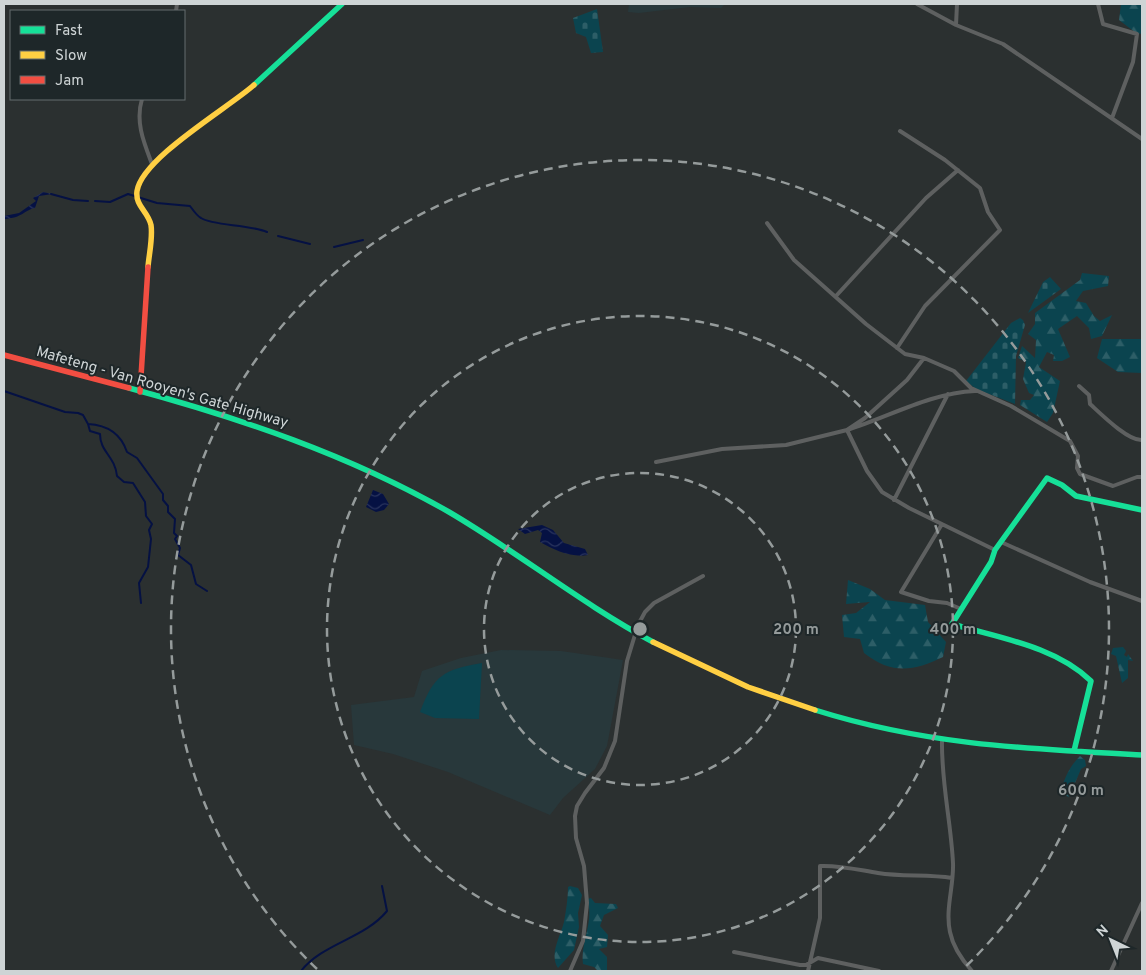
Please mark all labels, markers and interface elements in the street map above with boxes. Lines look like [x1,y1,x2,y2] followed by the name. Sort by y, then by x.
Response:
[10,10,185,100] legend
[55,22,83,41] text: Fast
[55,47,87,66] text: Slow
[55,72,84,91] text: Jam
[34,343,290,433] street label: Mafeteng - Van Rooyen's Gate Highway
[631,620,649,638] centre of rings
[773,621,819,640] text: 200 m
[930,621,976,640] text: 400 m
[1058,782,1104,801] text: 600 m
[1086,915,1136,965] north arrow
[1094,922,1113,941] text: N

